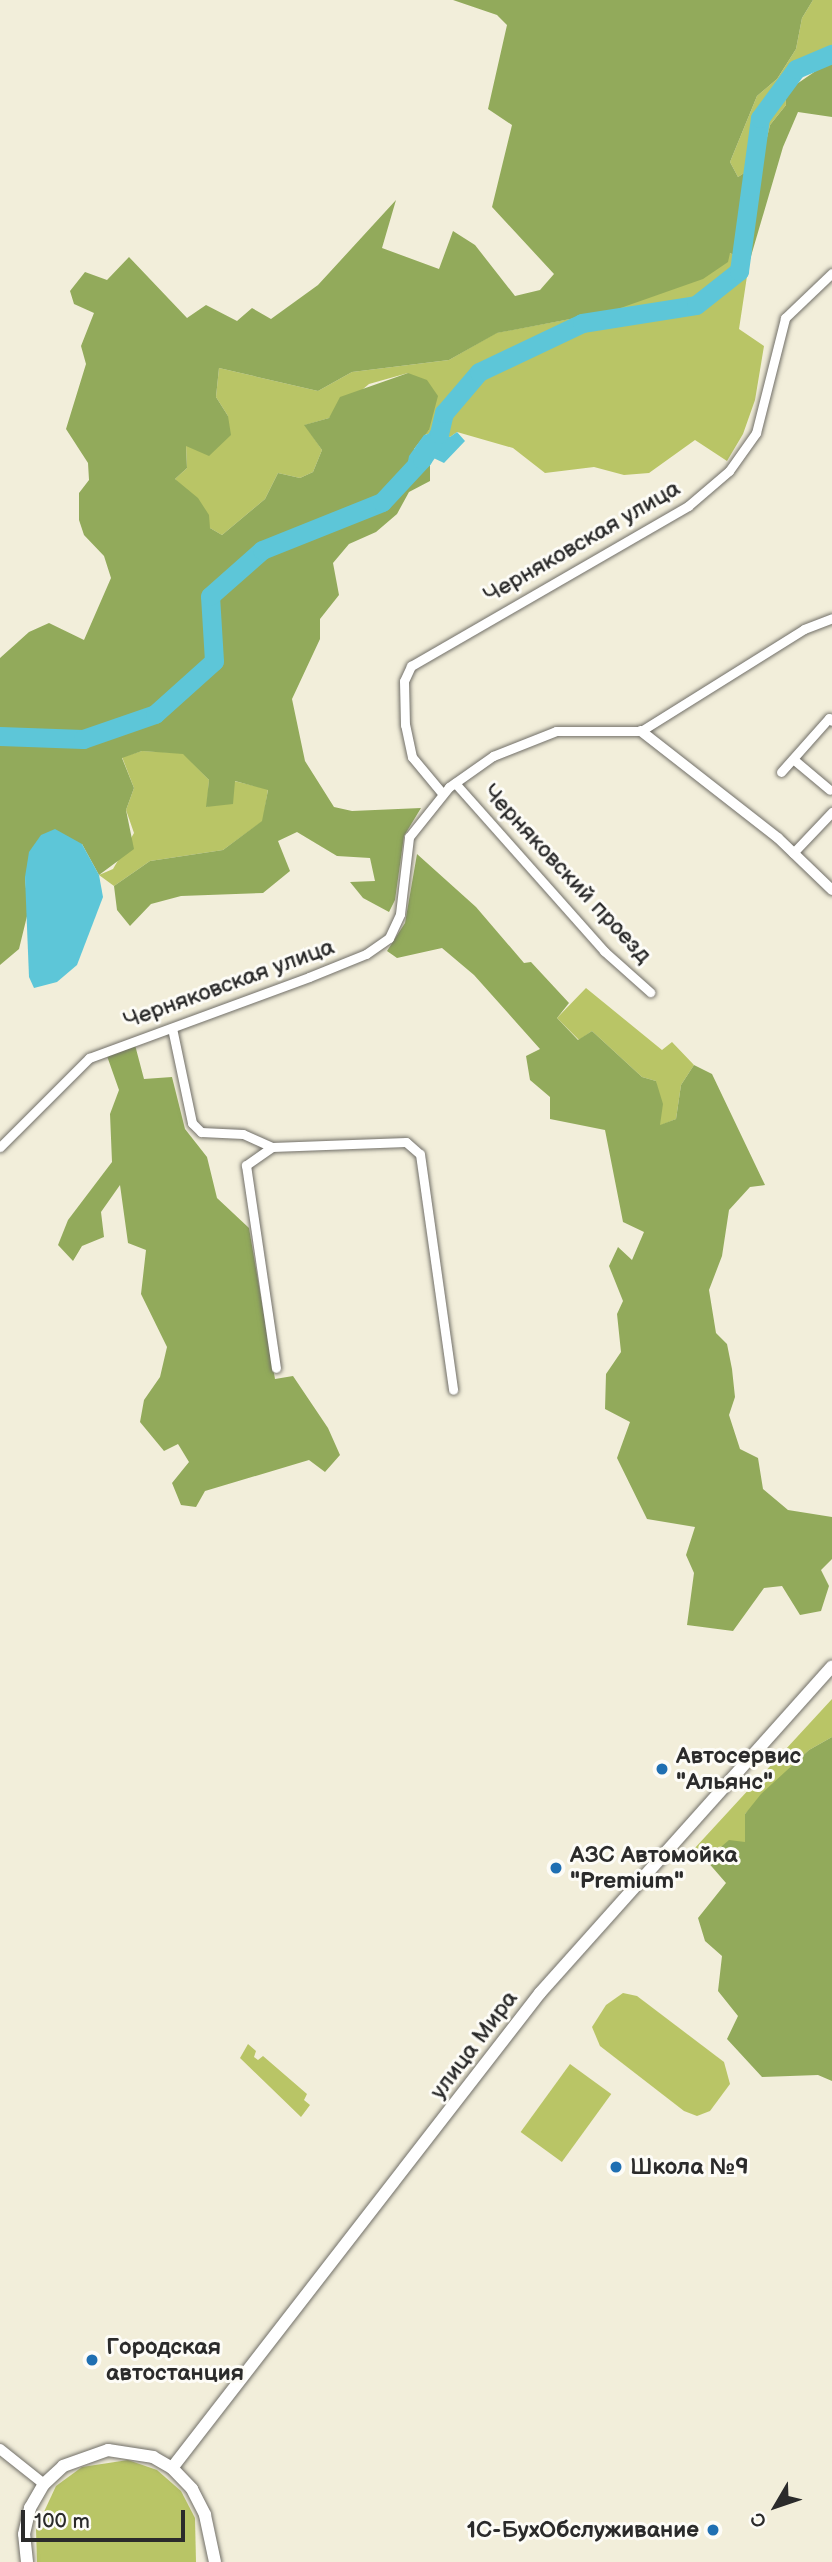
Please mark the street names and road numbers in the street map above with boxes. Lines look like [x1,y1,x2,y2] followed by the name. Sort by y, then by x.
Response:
[479,475,685,609] street label: Черняковская улица
[477,779,657,969] street label: Черняковский проезд
[120,933,338,1035] street label: Черняковская улица
[424,1985,524,2105] street label: улица Мира

